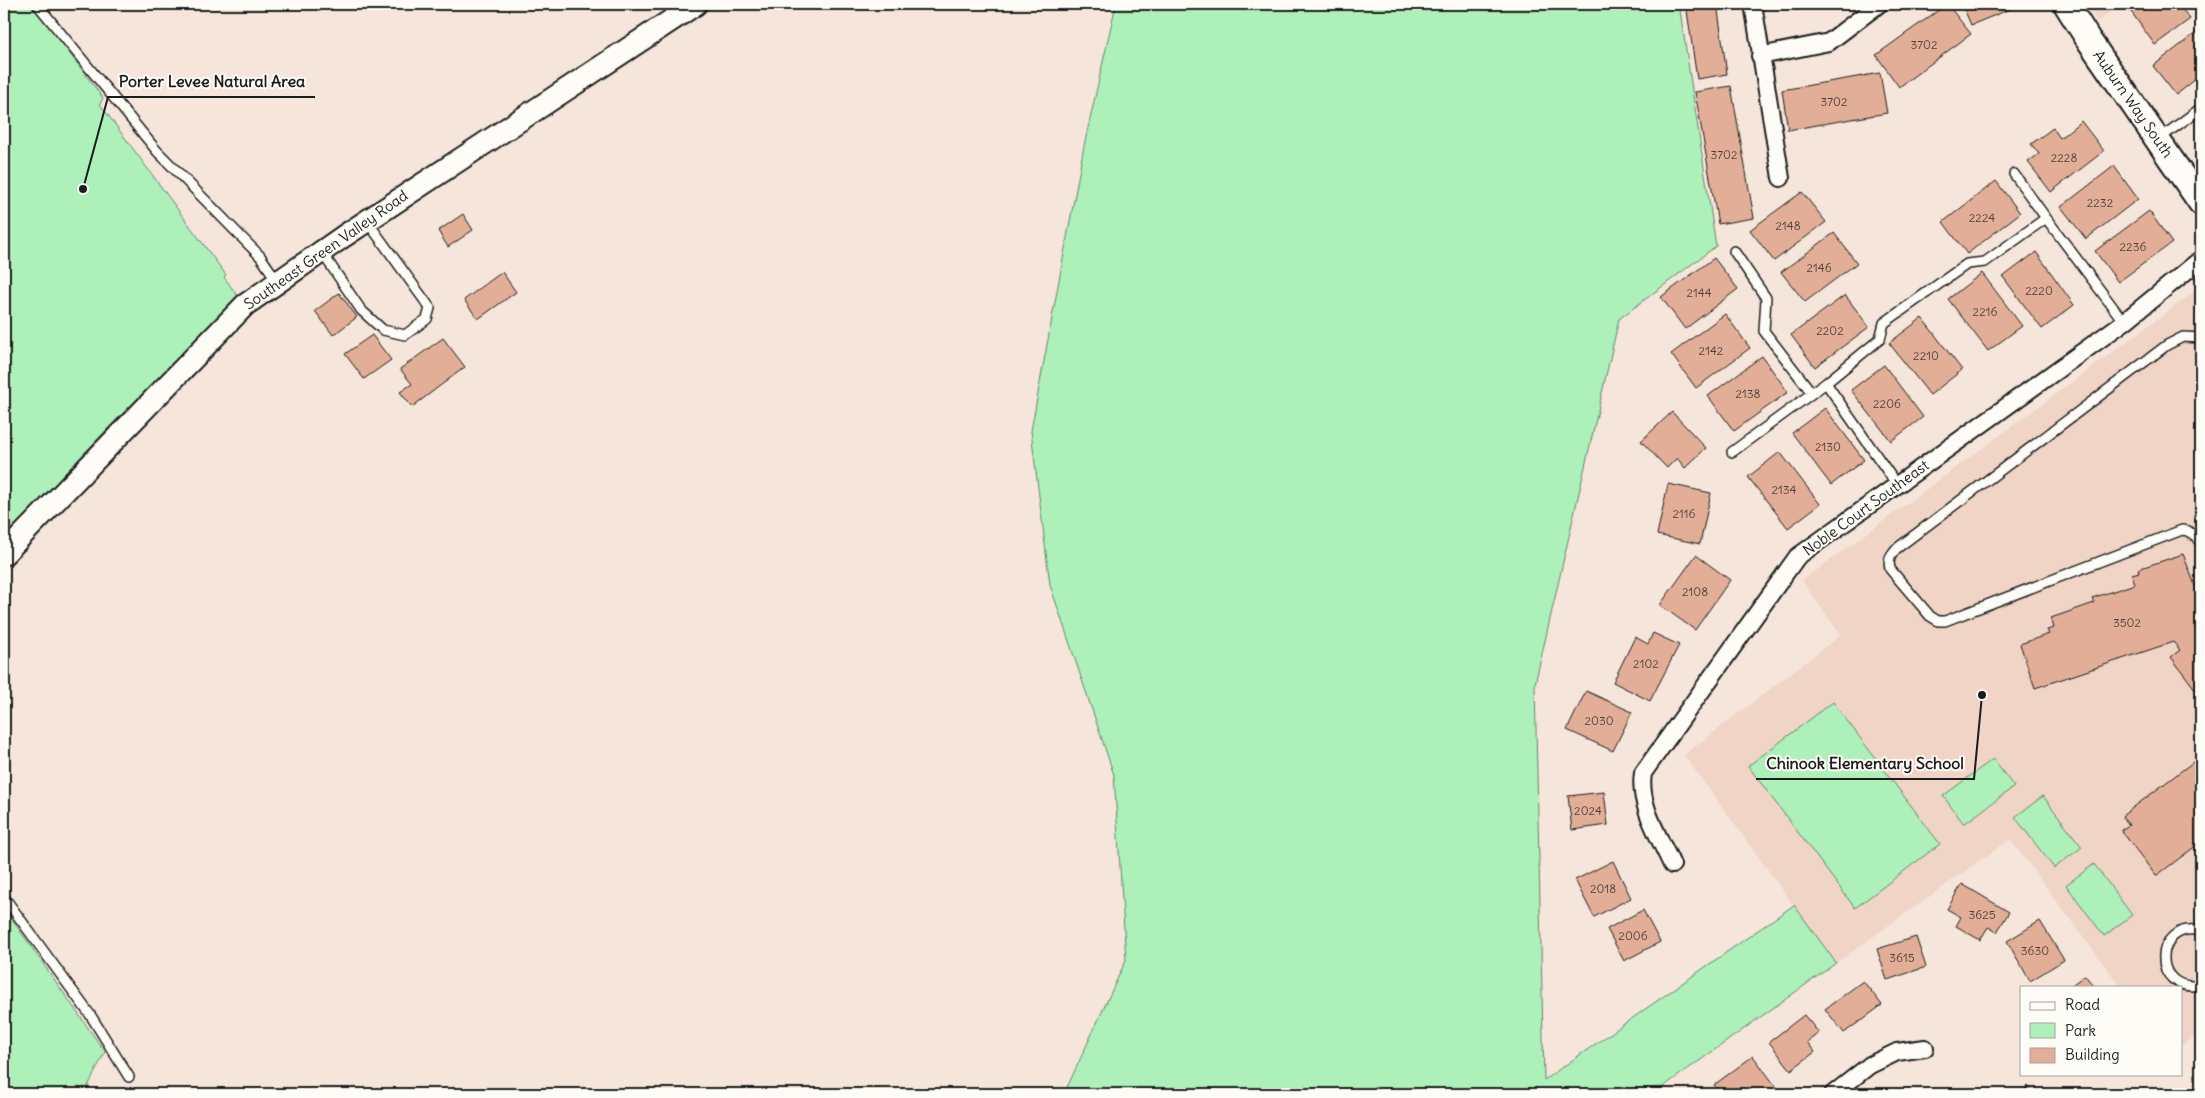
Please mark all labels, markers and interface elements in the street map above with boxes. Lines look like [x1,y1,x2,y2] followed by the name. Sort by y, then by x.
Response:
[1910,37,1938,52] house number: 3702
[2089,46,2178,161] street label: Auburn Way South
[108,66,315,97] callout: Porter Levee Natural Area
[119,71,305,91] text: Porter Levee Natural Area
[1820,94,1848,109] house number: 3702
[1710,147,1738,162] house number: 3702
[2051,150,2077,165] house number: 2228
[240,186,411,313] street label: Southeast Green Valley Road
[2087,195,2114,210] house number: 2232
[1969,210,1995,225] house number: 2224
[1775,218,1801,233] house number: 2148
[2120,239,2147,254] house number: 2236
[1806,260,1832,275] house number: 2146
[2025,283,2053,298] house number: 2220
[1686,285,1712,300] house number: 2144
[1973,304,1997,319] house number: 2216
[1816,323,1844,338] house number: 2202
[1699,343,1724,358] house number: 2142
[1913,348,1939,363] house number: 2210
[1735,386,1761,401] house number: 2138
[1873,396,1901,411] house number: 2206
[1815,439,1841,454] house number: 2130
[1799,455,1933,560] street label: Noble Court Southeast
[1771,482,1797,497] house number: 2134
[1672,506,1696,521] house number: 2116
[1682,584,1708,599] house number: 2108
[2113,615,2142,630] house number: 3502
[1633,656,1659,671] house number: 2102
[1584,713,1614,728] house number: 2030
[1756,748,1974,779] callout: Chinook Elementary School
[1766,753,1964,774] text: Chinook Elementary School
[1574,803,1602,818] house number: 2024
[1590,881,1616,896] house number: 2018
[1968,907,1996,922] house number: 3625
[1618,928,1648,943] house number: 2006
[2021,943,2049,958] house number: 3630
[1889,950,1915,965] house number: 3615
[2020,986,2182,1076] legend
[2065,995,2100,1014] text: Road
[2065,1021,2096,1040] text: Park
[2065,1045,2120,1064] text: Building

